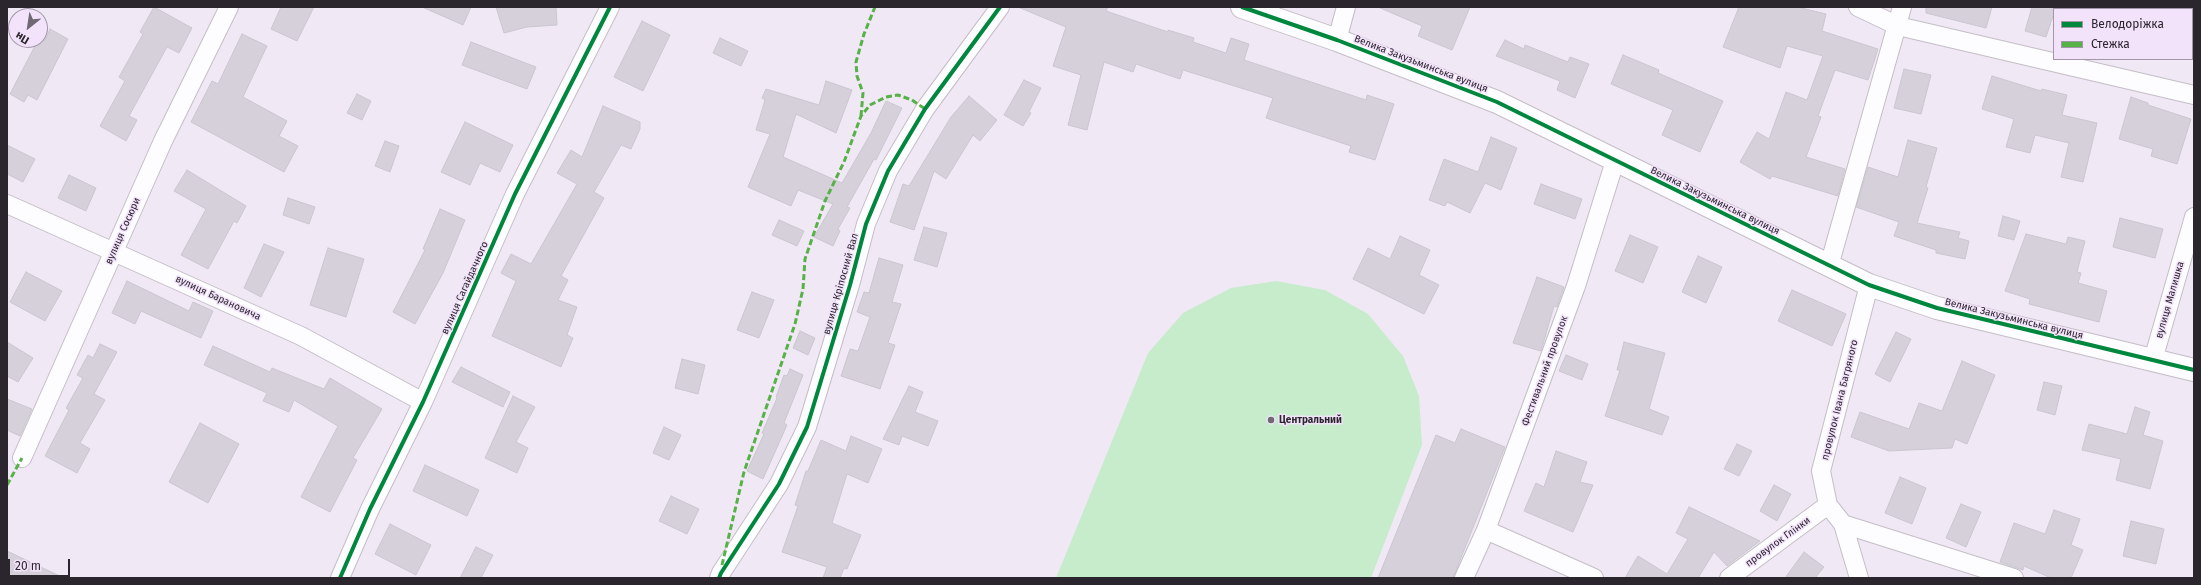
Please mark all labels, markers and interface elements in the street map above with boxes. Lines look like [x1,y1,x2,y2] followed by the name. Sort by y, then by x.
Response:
[8,8,48,48] north arrow
[2053,8,2193,60] legend
[2091,17,2164,31] text: Велодоріжка
[13,29,31,47] text: Пн
[1352,33,1490,95] street label: Велика Закузьминська вулиця
[2091,37,2130,51] text: Стежка
[1648,164,1782,238] street label: Велика Закузьминська вулиця
[103,196,143,266] street label: вулиця Сосюри
[821,232,861,336] street label: вулиця Кріпосний Вал
[439,240,491,336] street label: вулиця Сагайдачного
[2153,260,2187,340] street label: вулиця Малишка
[173,273,263,323] street label: вулиця Барановича
[1944,296,2084,342] street label: Велика Закузьминська вулиця
[1519,314,1571,428] street label: Фестивальний провулок
[1819,338,1861,462] street label: провулок Івана Багряного
[1279,414,1342,426] place label: Центральний
[1266,415,1276,425] marker: Центральний
[1743,514,1813,570] street label: провулок Глінки
[10,551,72,577] scale bar
[15,559,41,573] text: 20 m

